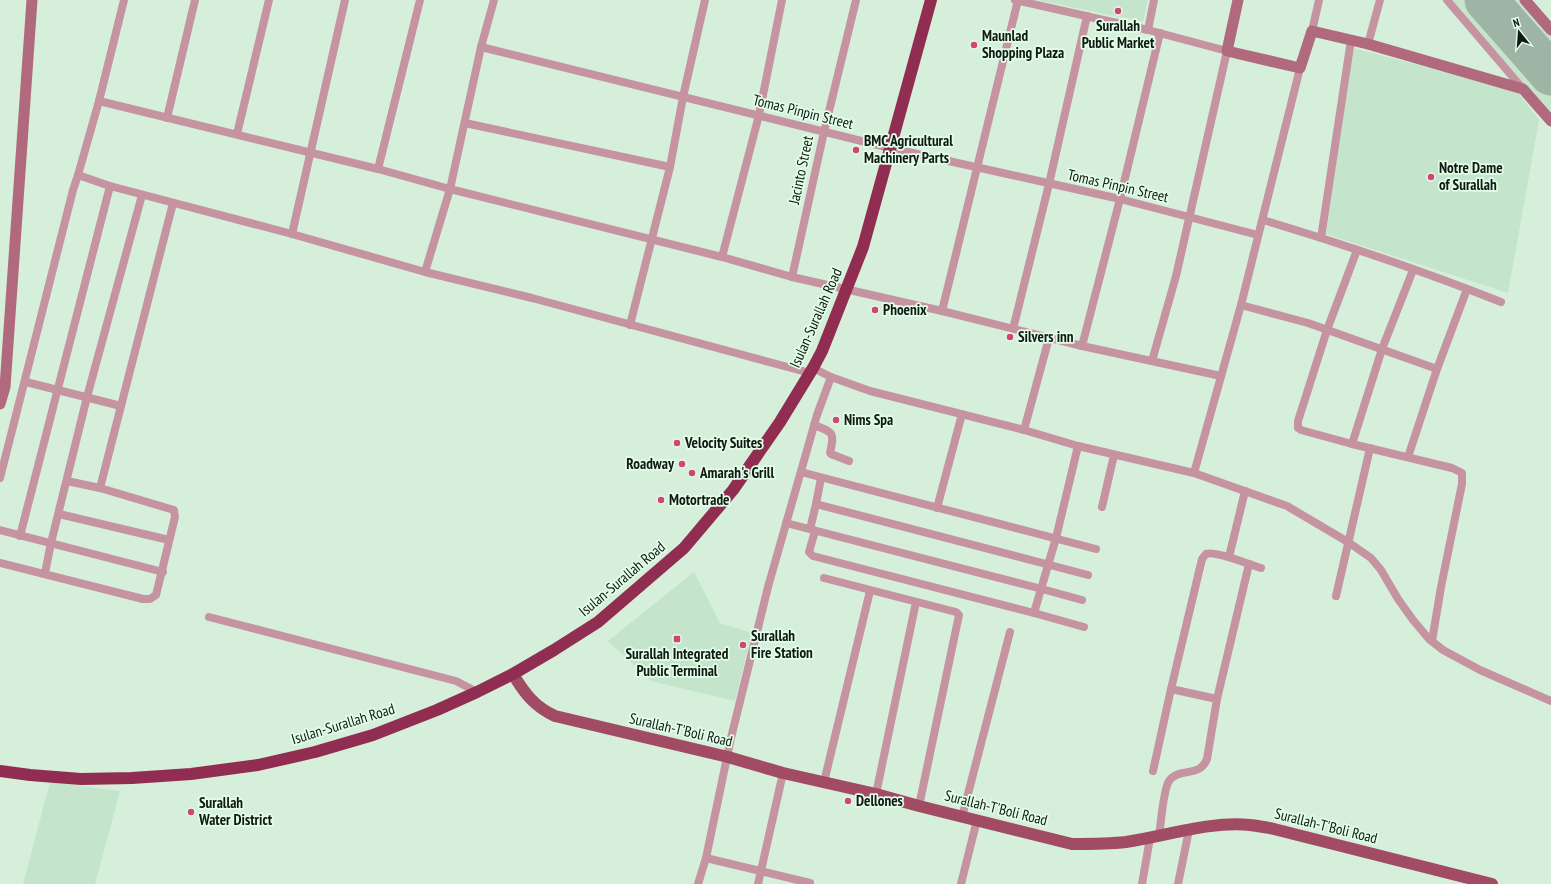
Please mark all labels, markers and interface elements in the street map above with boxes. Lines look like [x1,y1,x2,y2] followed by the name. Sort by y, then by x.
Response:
[1113,6,1123,16] marker: Surallah Public Market
[1499,12,1539,52] north arrow
[1511,15,1521,30] text: N
[1082,16,1155,52] place label: Surallah Public Market
[982,26,1064,62] place label: Maunlad Shopping Plaza
[969,40,979,50] marker: Maunlad Shopping Plaza
[751,90,855,133] street label: Tomas Pinpin Street
[864,131,953,167] place label: BMC Agricultural Machinery Parts
[784,134,817,207] street label: Jacinto Street
[851,145,861,155] marker: BMC Agricultural Machinery Parts
[1439,158,1503,194] place label: Notre Dame of Surallah
[1066,165,1170,206] street label: Tomas Pinpin Street
[1426,172,1436,182] marker: Notre Dame of Surallah
[785,265,846,370] street label: Isulan-Surallah Road
[883,300,927,319] place label: Phoenix
[870,305,880,315] marker: Phoenix
[1018,327,1074,346] place label: Silvers inn
[1005,332,1015,342] marker: Silvers inn
[844,410,893,429] place label: Nims Spa
[831,415,841,425] marker: Nims Spa
[684,433,762,452] place label: Velocity Suites
[672,438,682,448] marker: Velocity Suites
[626,454,675,473] place label: Roadway
[677,459,687,469] marker: Roadway
[699,463,774,482] place label: Amarah's Grill
[687,468,697,478] marker: Amarah's Grill
[669,490,730,509] place label: Motortrade
[656,495,666,505] marker: Motortrade
[575,537,669,620] street label: Isulan-Surallah Road
[751,626,813,662] place label: Surallah Fire Station
[672,634,682,644] marker: Surallah Integrated Public Terminal
[738,640,748,650] marker: Surallah Fire Station
[626,644,729,680] place label: Surallah Integrated Public Terminal
[289,699,397,748] street label: Isulan-Surallah Road
[628,708,735,751] street label: Surallah-T'Boli Road
[943,786,1049,829] street label: Surallah-T'Boli Road
[856,791,903,810] place label: Dellones
[198,793,273,829] place label: Surallah Water District
[843,796,853,806] marker: Dellones
[1273,804,1379,847] street label: Surallah-T'Boli Road
[186,807,196,817] marker: Surallah Water District

